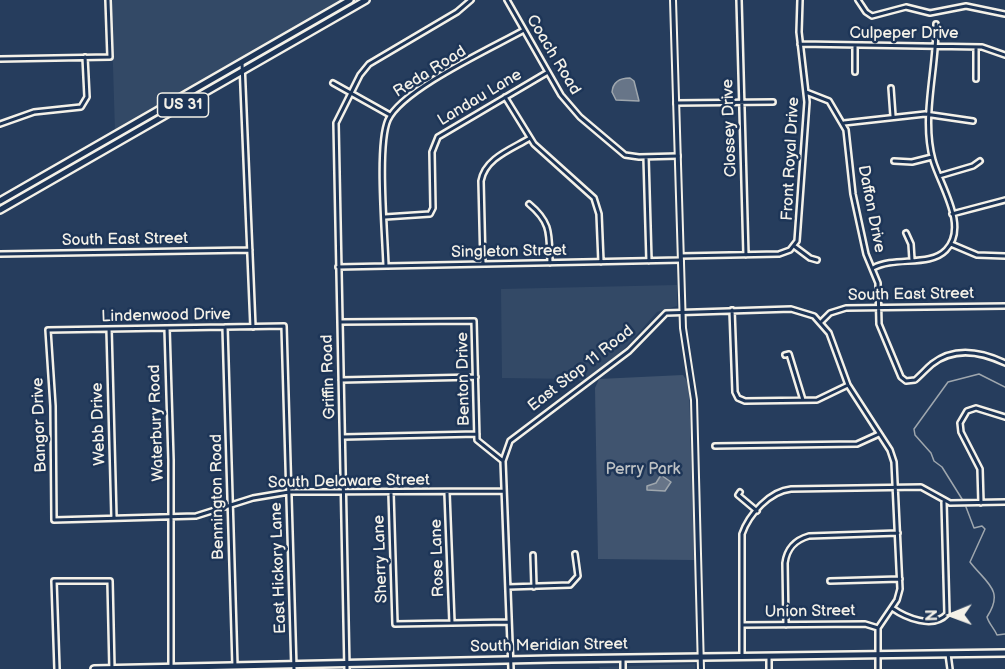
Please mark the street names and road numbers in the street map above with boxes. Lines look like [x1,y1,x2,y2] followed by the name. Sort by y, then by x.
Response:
[522,12,584,98] street label: Coach Road
[849,24,959,44] street label: Culpeper Drive
[390,42,470,102] street label: Reda Road
[435,65,525,131] street label: Landau Lane
[719,79,741,177] street label: Clossey Drive
[158,93,208,117] road number: US 31
[778,97,804,221] street label: Front Royal Drive
[853,164,889,254] street label: Daffon Drive
[62,229,188,251] street label: South East Street
[451,241,567,263] street label: Singleton Street
[848,284,974,306] street label: South East Street
[101,305,231,327] street label: Lindenwood Drive
[524,322,638,416] street label: East Stop 11 Road
[454,332,474,426] street label: Benton Drive
[318,334,340,420] street label: Griffin Road
[145,364,169,482] street label: Waterbury Road
[29,377,51,473] street label: Bangor Drive
[88,382,110,466] street label: Webb Drive
[207,434,229,560] street label: Bennington Road
[268,471,430,493] street label: South Delaware Street
[267,502,291,634] street label: East Hickory Lane
[370,515,392,603] street label: Sherry Lane
[427,518,449,598] street label: Rose Lane
[764,602,856,622] street label: Union Street
[470,635,628,657] street label: South Meridian Street

